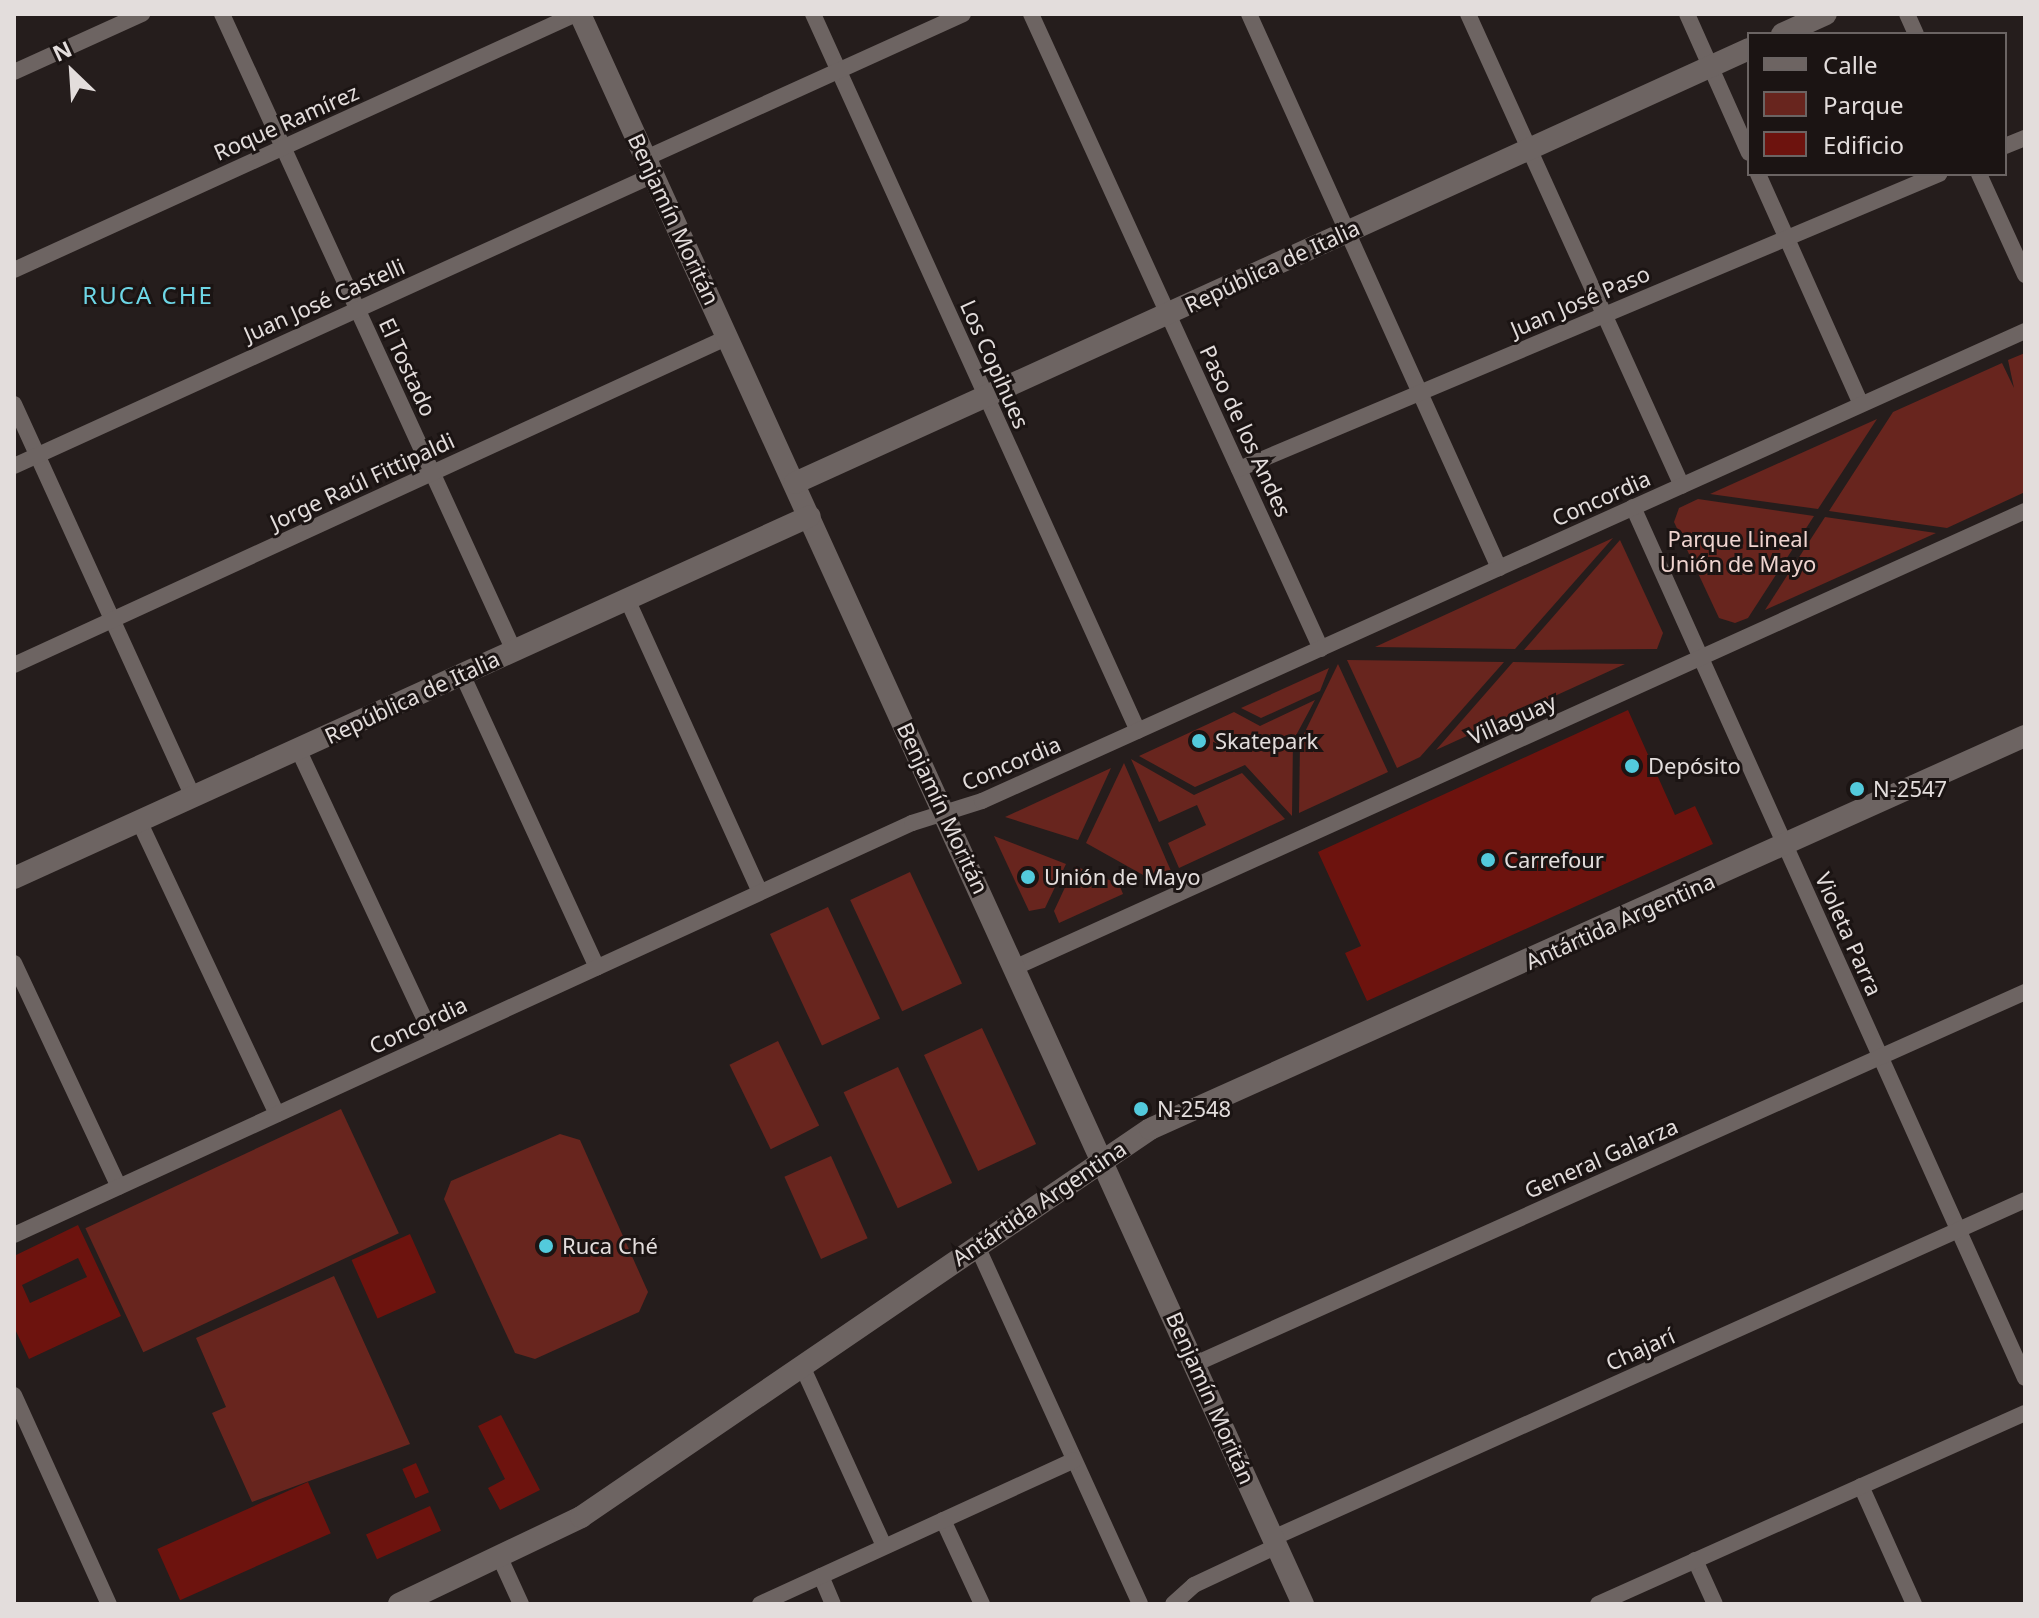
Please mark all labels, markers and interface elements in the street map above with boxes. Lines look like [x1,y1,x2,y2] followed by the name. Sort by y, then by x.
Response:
[32,32,112,112] north arrow
[1747,32,2007,176] legend
[47,33,76,68] text: N
[1823,48,1878,81] text: Calle
[210,78,362,166] street label: Roque Ramírez
[1823,88,1904,121] text: Parque
[1823,128,1904,161] text: Edificio
[623,129,725,309] street label: Benjamín Moritán
[1180,214,1364,318] street label: República de Italia
[239,253,409,347] street label: Juan José Castelli
[1506,260,1654,342] street label: Juan José Paso
[82,281,214,309] district label: RUCA CHE
[955,296,1035,432] street label: Los Copihues
[374,314,442,420] street label: El Tostado
[1195,341,1297,521] street label: Paso de los Andes
[266,427,458,535] street label: Jorge Raúl Fittipaldi
[1548,465,1654,531] street label: Concordia
[1660,525,1816,576] park label: Parque Lineal Unión de Mayo
[320,645,504,749] street label: República de Italia
[1464,688,1560,750] street label: Villaguay
[892,718,994,898] street label: Benjamín Moritán
[1215,728,1318,754] place label: Skatepark
[958,730,1064,796] street label: Concordia
[1190,732,1208,750] marker: Skatepark
[1648,753,1741,779] place label: Depósito
[1623,757,1641,775] marker: Depósito
[1873,776,1947,802] place label: N-2547
[1848,780,1866,798] marker: N-2547
[1504,847,1604,873] place label: Carrefour
[1479,851,1497,869] marker: Carrefour
[1044,864,1200,890] place label: Unión de Mayo
[1521,867,1719,975] street label: Antártida Argentina
[1019,868,1037,886] marker: Unión de Mayo
[1810,868,1888,1000] street label: Violeta Parra
[365,991,471,1059] street label: Concordia
[1157,1096,1231,1122] place label: N-2548
[1132,1100,1150,1118] marker: N-2548
[1520,1112,1682,1204] street label: General Galarza
[947,1135,1131,1271] street label: Antártida Argentina
[562,1233,658,1259] place label: Ruca Ché
[537,1237,555,1255] marker: Ruca Ché
[1161,1308,1261,1488] street label: Benjamín Moritán
[1601,1322,1679,1376] street label: Chajarí

